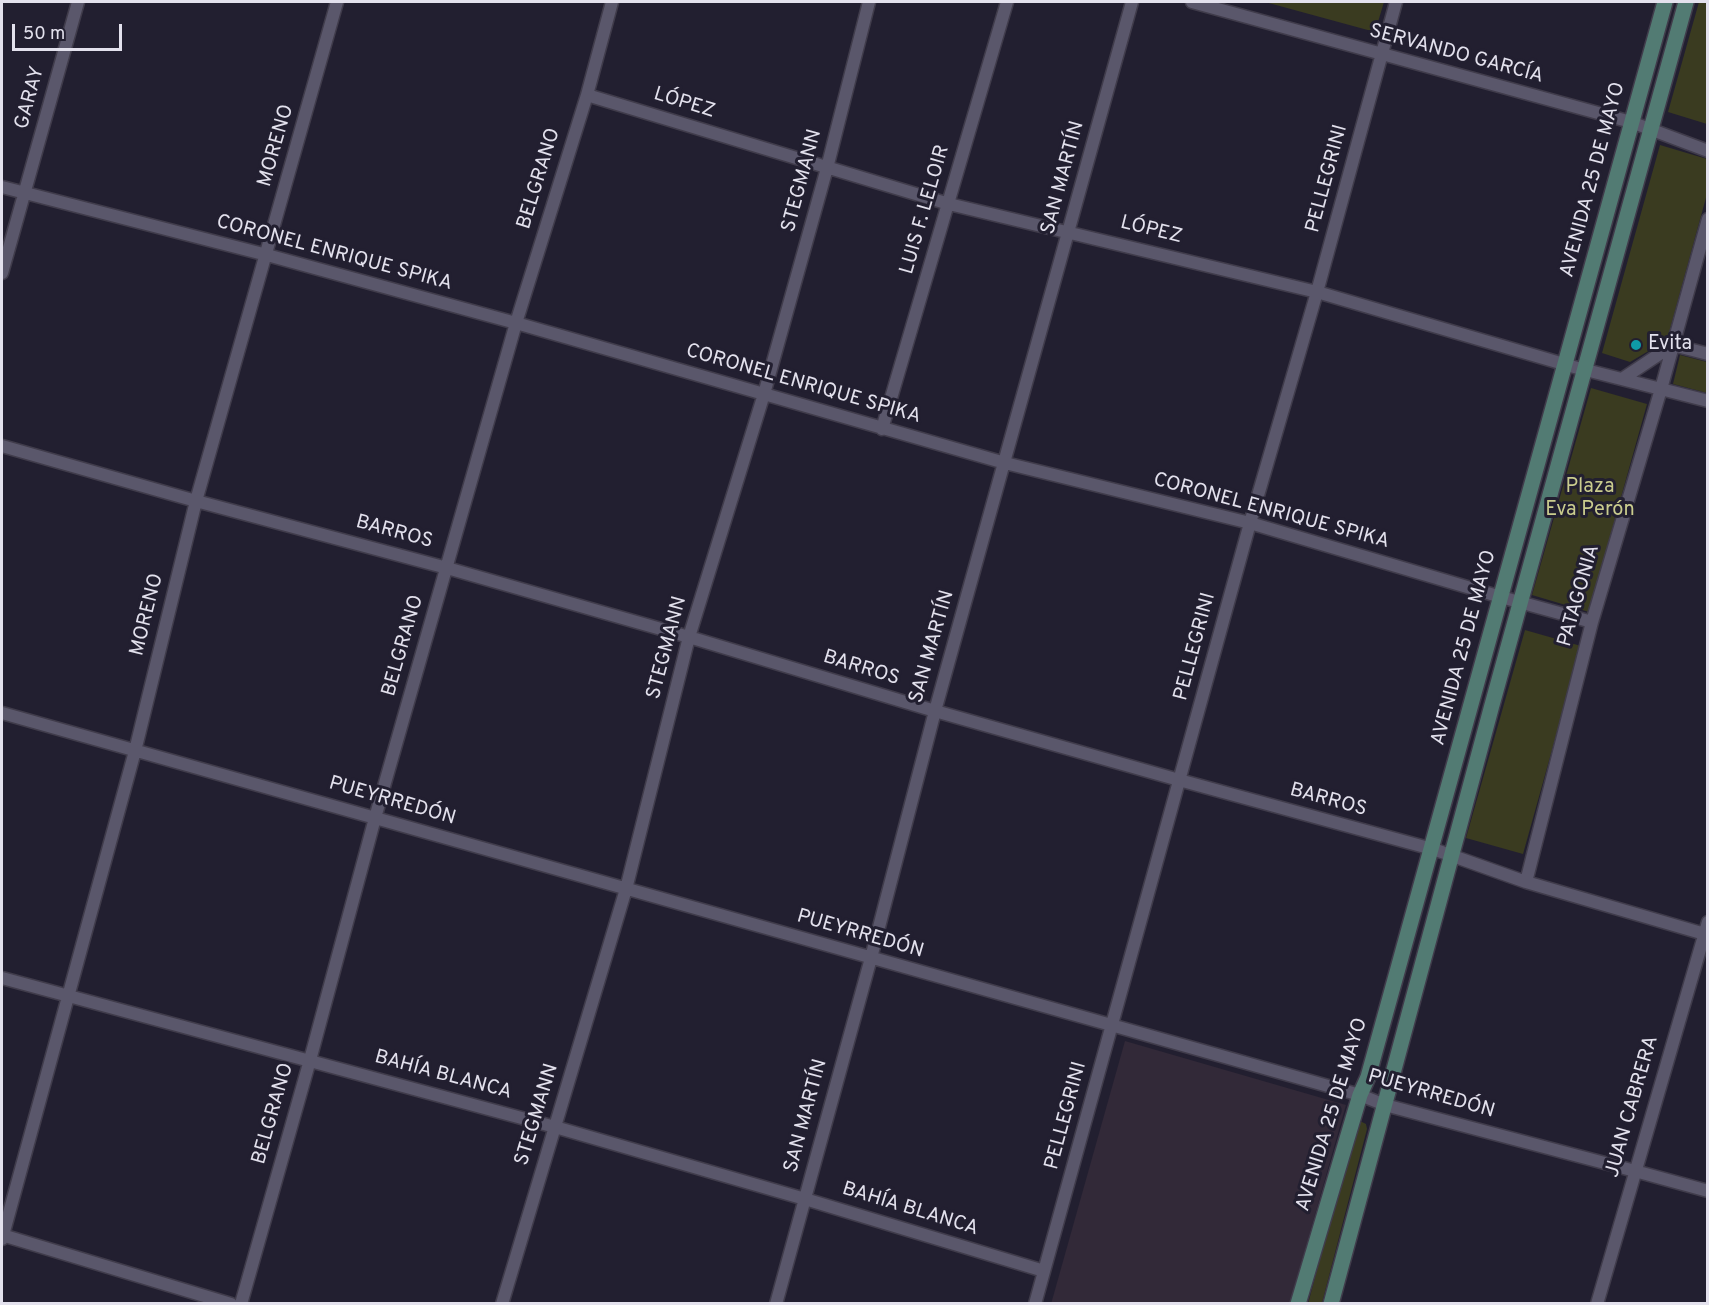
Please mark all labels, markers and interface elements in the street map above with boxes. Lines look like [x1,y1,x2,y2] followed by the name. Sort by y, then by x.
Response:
[15,12,124,50] scale bar
[1366,20,1546,90] street label: SERVANDO GARCÍA
[23,23,65,46] text: 50 m
[11,64,51,132] street label: GARAY
[1556,80,1632,280] street label: AVENIDA 25 DE MAYO
[650,83,718,125] street label: LÓPEZ
[254,102,300,190] street label: MORENO
[1037,119,1091,237] street label: SAN MARTÍN
[1302,122,1354,236] street label: PELLEGRINI
[513,126,567,232] street label: BELGRANO
[778,127,828,235] street label: STEGMANN
[896,143,956,277] street label: LUIS F. LELOIR
[213,211,455,297] street label: CORONEL ENRIQUE SPIKA
[1118,212,1184,250] street label: LÓPEZ
[1648,333,1692,357] place label: Evita
[1629,338,1643,352] marker: Evita
[683,340,923,430] street label: CORONEL ENRIQUE SPIKA
[1150,469,1392,555] street label: CORONEL ENRIQUE SPIKA
[1545,476,1635,523] park label: Plaza Eva Perón
[353,511,435,555] street label: BARROS
[1554,542,1606,650] street label: PATAGONIA
[1427,548,1503,748] street label: AVENIDA 25 DE MAYO
[126,571,170,659] street label: MORENO
[905,588,961,706] street label: SAN MARTÍN
[1170,590,1222,704] street label: PELLEGRINI
[378,593,430,699] street label: BELGRANO
[643,594,693,702] street label: STEGMANN
[820,646,902,692] street label: BARROS
[326,772,458,832] street label: PUEYRREDÓN
[1287,779,1369,823] street label: BARROS
[794,905,926,965] street label: PUEYRREDÓN
[1292,1015,1374,1215] street label: AVENIDA 25 DE MAYO
[1601,1033,1665,1181] street label: JUAN CABRERA
[372,1046,514,1106] street label: BAHÍA BLANCA
[780,1057,834,1175] street label: SAN MARTÍN
[1041,1059,1093,1173] street label: PELLEGRINI
[248,1061,300,1167] street label: BELGRANO
[511,1061,565,1169] street label: STEGMANN
[1365,1065,1497,1125] street label: PUEYRREDÓN
[839,1178,981,1242] street label: BAHÍA BLANCA

